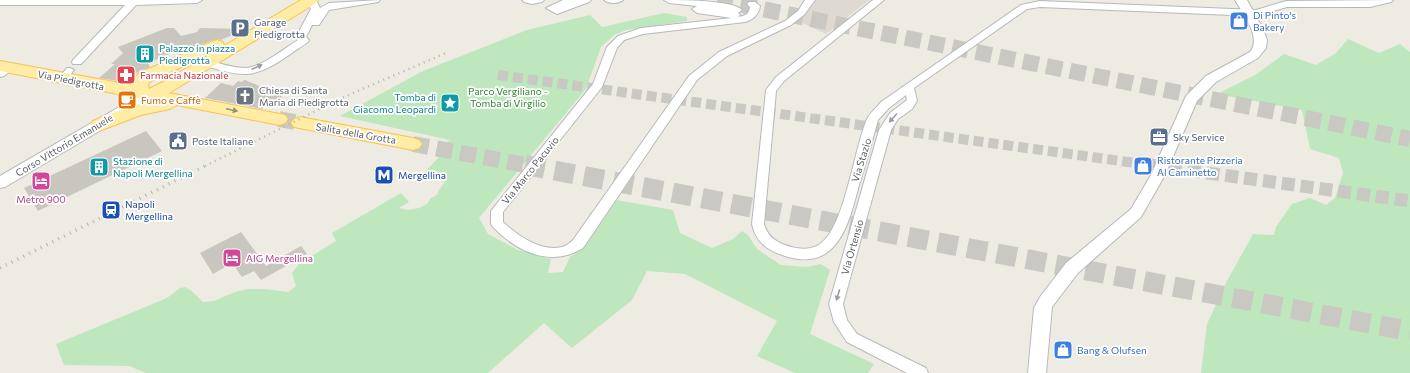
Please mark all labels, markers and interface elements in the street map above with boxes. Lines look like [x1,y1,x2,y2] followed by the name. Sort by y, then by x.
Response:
[1253,9,1296,33] place label: Di Pinto's Bakery
[1228,10,1250,32] shop icon: Di Pinto's Bakery
[254,16,305,40] place label: Garage Piedigrotta
[229,17,251,39] parking icon: Garage Piedigrotta
[159,42,235,66] place label: Palazzo in piazza Piedigrotta
[134,43,156,65] building icon: Palazzo in piazza Piedigrotta
[115,64,137,86] pharmacy icon: Farmacia Nazionale
[251,64,263,70] one-way arrow
[37,68,105,92] street label: Via Piedigrotta
[140,69,228,81] place label: Farmacia Nazionale
[259,84,349,108] place label: Chiesa di Santa Maria di Piedigrotta
[234,85,256,107] church icon: Chiesa di Santa Maria di Piedigrotta
[468,85,548,109] park label: Parco Vergiliano - Tomba di Virgilio
[116,89,138,111] cafe icon: Fumo e Caffè
[353,91,436,115] place label: Tomba di Giacomo Leopardi
[439,92,461,114] place icon: Tomba di Giacomo Leopardi
[141,94,201,106] place label: Fumo e Caffè
[225,107,238,113] one-way arrow
[13,111,115,179] street label: Corso Vittorio Emanuele
[888,113,898,123] one-way arrow
[315,120,397,146] street label: Salita della Grotta
[1148,126,1170,148] office icon: Sky Service
[167,130,189,152] public building icon: Poste Italiane
[1173,131,1224,143] place label: Sky Service
[499,134,561,206] street label: Via Marco Pacuvio
[192,135,253,147] place label: Poste Italiane
[849,137,873,183] street label: Via Stazio
[1157,154,1243,178] place label: Ristorante Pizzeria Al Caminetto
[113,155,193,179] place label: Stazione di Napoli Mergellina
[1132,155,1154,177] shop icon: Ristorante Pizzeria Al Caminetto
[88,156,110,178] building icon: Stazione di Napoli Mergellina
[373,164,395,186] metro station icon: Mergellina
[398,169,446,181] place label: Mergellina
[30,170,52,192] hotel icon: Metro 900
[16,193,66,205] place label: Metro 900
[125,198,173,222] place label: Napoli Mergellina
[100,199,122,221] station icon: Napoli Mergellina
[838,218,866,276] street label: Via Ortensio
[221,247,243,269] hotel icon: AIG Mergellina
[246,252,313,264] place label: AIG Mergellina
[835,289,841,301] one-way arrow
[1052,339,1074,361] shop icon: Bang & Olufsen
[1077,344,1147,356] place label: Bang & Olufsen

